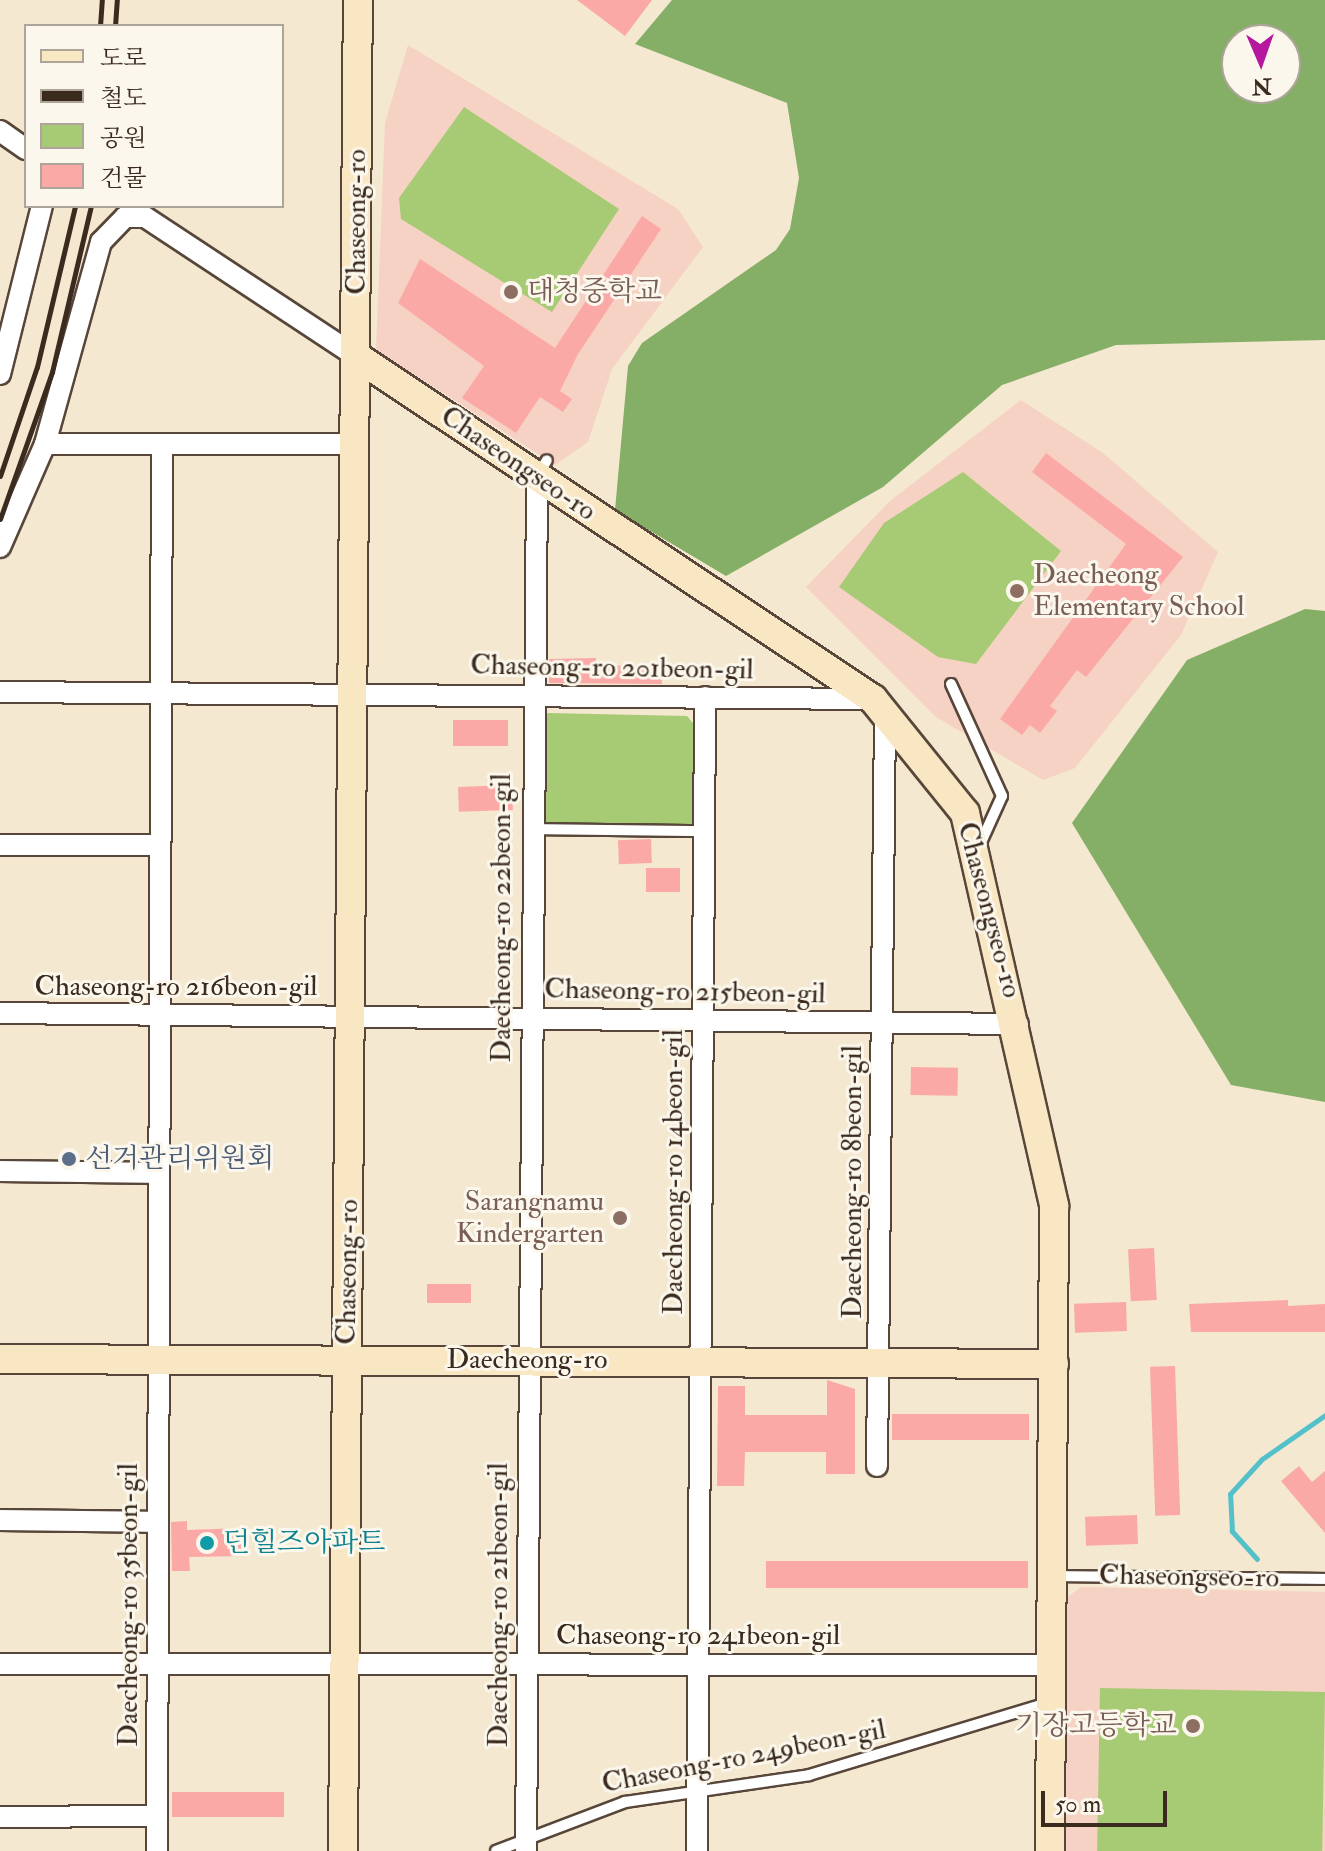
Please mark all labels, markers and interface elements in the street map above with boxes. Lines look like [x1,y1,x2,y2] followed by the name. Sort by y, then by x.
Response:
[24,24,284,208] legend
[1221,24,1301,104] north arrow
[100,43,146,74] text: 도로
[1251,72,1272,100] text: N
[100,83,146,114] text: 철도
[100,123,146,154] text: 공원
[340,149,374,295] street label: Chaseong-ro
[100,163,146,194] text: 건물
[527,275,662,309] place label: 대청중학교
[502,283,520,301] marker: 대청중학교
[434,400,602,528] street label: Chaseongseo-ro
[1033,558,1244,624] place label: Daecheong Elementary School
[1008,582,1026,600] marker: Daecheong Elementary School
[470,649,754,687] street label: Chaseong-ro 201beon-gil
[485,774,519,1062] street label: Daecheong-ro 22beon-gil
[949,819,1029,1001] street label: Chaseongseo-ro
[34,970,318,1004] street label: Chaseong-ro 216beon-gil
[544,973,826,1011] street label: Chaseong-ro 215beon-gil
[657,1029,691,1315] street label: Daecheong-ro 14beon-gil
[836,1045,870,1319] street label: Daecheong-ro 8beon-gil
[85,1142,274,1176] place label: 선거관리위원회
[60,1150,78,1168] marker: 선거관리위원회
[456,1185,604,1251] place label: Sarangnamu Kindergarten
[330,1199,366,1345] street label: Chaseong-ro
[611,1209,629,1227] marker: Sarangnamu Kindergarten
[446,1343,608,1377] street label: Daecheong-ro
[112,1463,146,1747] street label: Daecheong-ro 35beon-gil
[482,1463,516,1747] street label: Daecheong-ro 21beon-gil
[223,1526,385,1560] place label: 던힐즈아파트
[198,1534,216,1552] marker: 던힐즈아파트
[1099,1559,1279,1595] street label: Chaseongseo-ro
[556,1619,840,1653] street label: Chaseong-ro 241beon-gil
[1015,1709,1177,1743] place label: 기장고등학교
[599,1713,889,1801] street label: Chaseong-ro 249beon-gil
[1184,1717,1202,1735] marker: 기장고등학교
[1045,1775,1171,1825] scale bar
[1055,1789,1101,1820] text: 50 m

